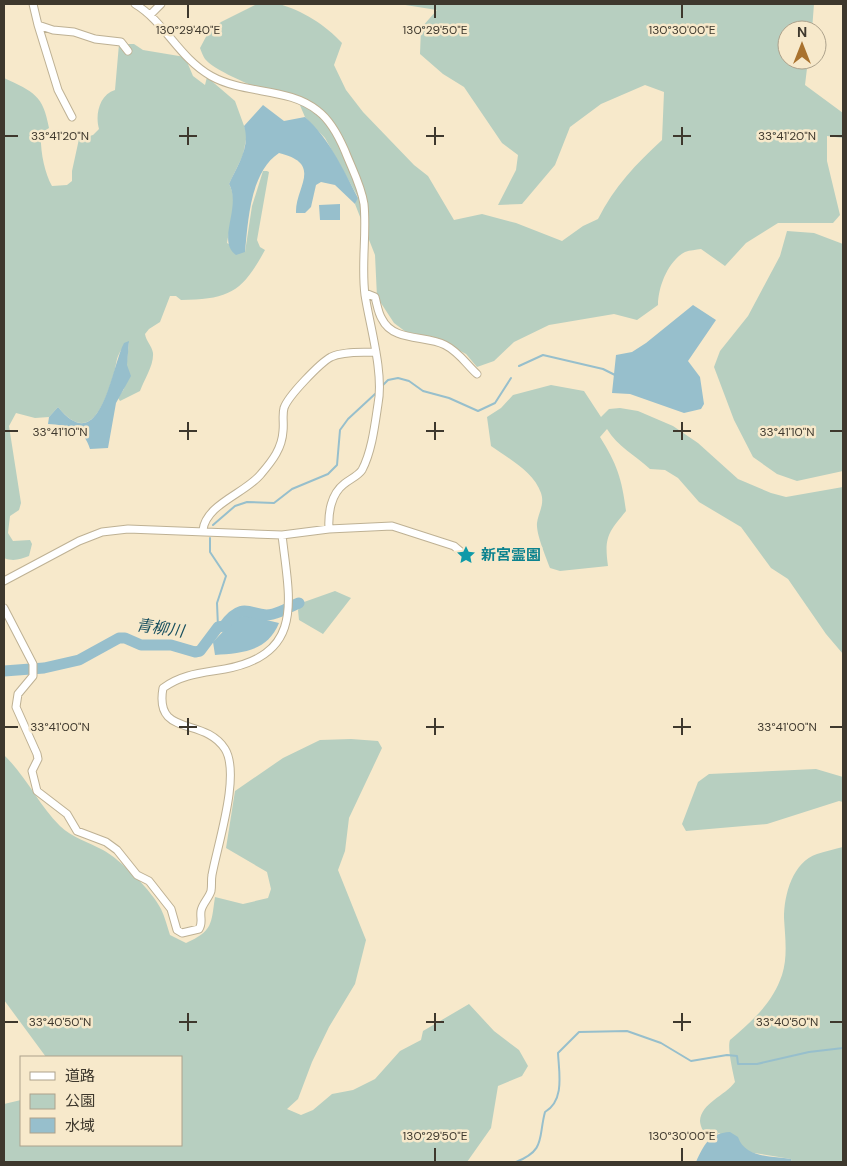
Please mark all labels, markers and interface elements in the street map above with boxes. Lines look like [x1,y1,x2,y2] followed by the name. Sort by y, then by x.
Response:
[777,20,827,70] north arrow
[156,22,220,38] text: 130°29'40"E
[403,22,468,38] text: 130°29'50"E
[648,22,716,38] text: 130°30'00"E
[797,23,807,41] text: N
[31,128,89,144] text: 33°41'20"N
[758,128,816,144] text: 33°41'20"N
[33,424,87,440] text: 33°41'10"N
[760,424,814,440] text: 33°41'10"N
[455,544,477,566] place icon: 新宮霊園
[481,545,541,565] place label: 新宮霊園
[135,614,187,642] water label: 青柳川
[30,719,90,735] text: 33°41'00"N
[757,719,817,735] text: 33°41'00"N
[29,1014,91,1030] text: 33°40'50"N
[756,1014,818,1030] text: 33°40'50"N
[20,1056,182,1146] legend
[65,1066,95,1086] text: 道路
[65,1091,95,1111] text: 公園
[65,1116,95,1136] text: 水域
[403,1128,468,1144] text: 130°29'50"E
[648,1128,716,1144] text: 130°30'00"E

